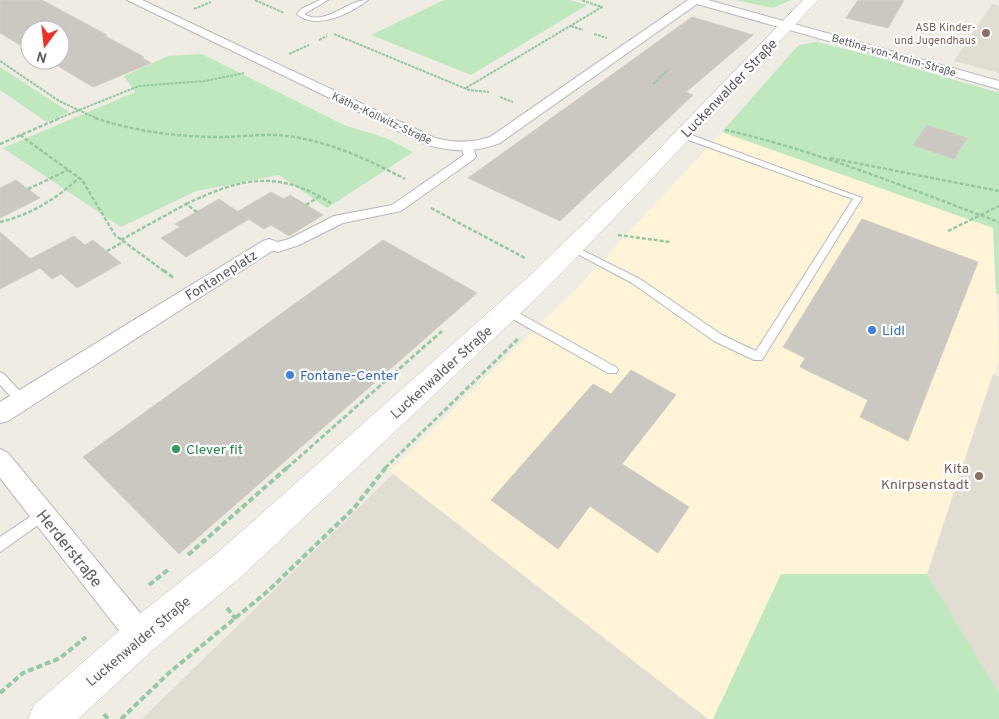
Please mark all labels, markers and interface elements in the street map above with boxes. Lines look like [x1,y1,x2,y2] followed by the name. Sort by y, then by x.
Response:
[20,20,70,70] north arrow
[894,21,976,48] place label: ASB Kinder- und Jugendhaus
[980,27,992,39] marker: ASB Kinder- und Jugendhaus
[830,32,958,80] street label: Bettina-von-Arnim-Straße
[678,36,782,142] street label: Luckenwalder Straße
[35,47,49,66] text: N
[329,90,434,148] street label: Käthe-Kollwitz-Straße
[183,247,261,305] street label: Fontaneplatz
[388,323,496,423] street label: Luckenwalder Straße
[882,323,905,340] place label: Lidl
[866,324,878,336] marker: Lidl
[300,368,400,385] place label: Fontane-Center
[284,369,296,381] marker: Fontane-Center
[186,442,243,459] place label: Clever fit
[170,443,182,455] marker: Clever fit
[881,461,969,494] place label: Kita Knirpsenstadt
[973,470,985,482] marker: Kita Knirpsenstadt
[31,506,106,592] street label: Herderstraße
[83,594,195,691] street label: Luckenwalder Straße

